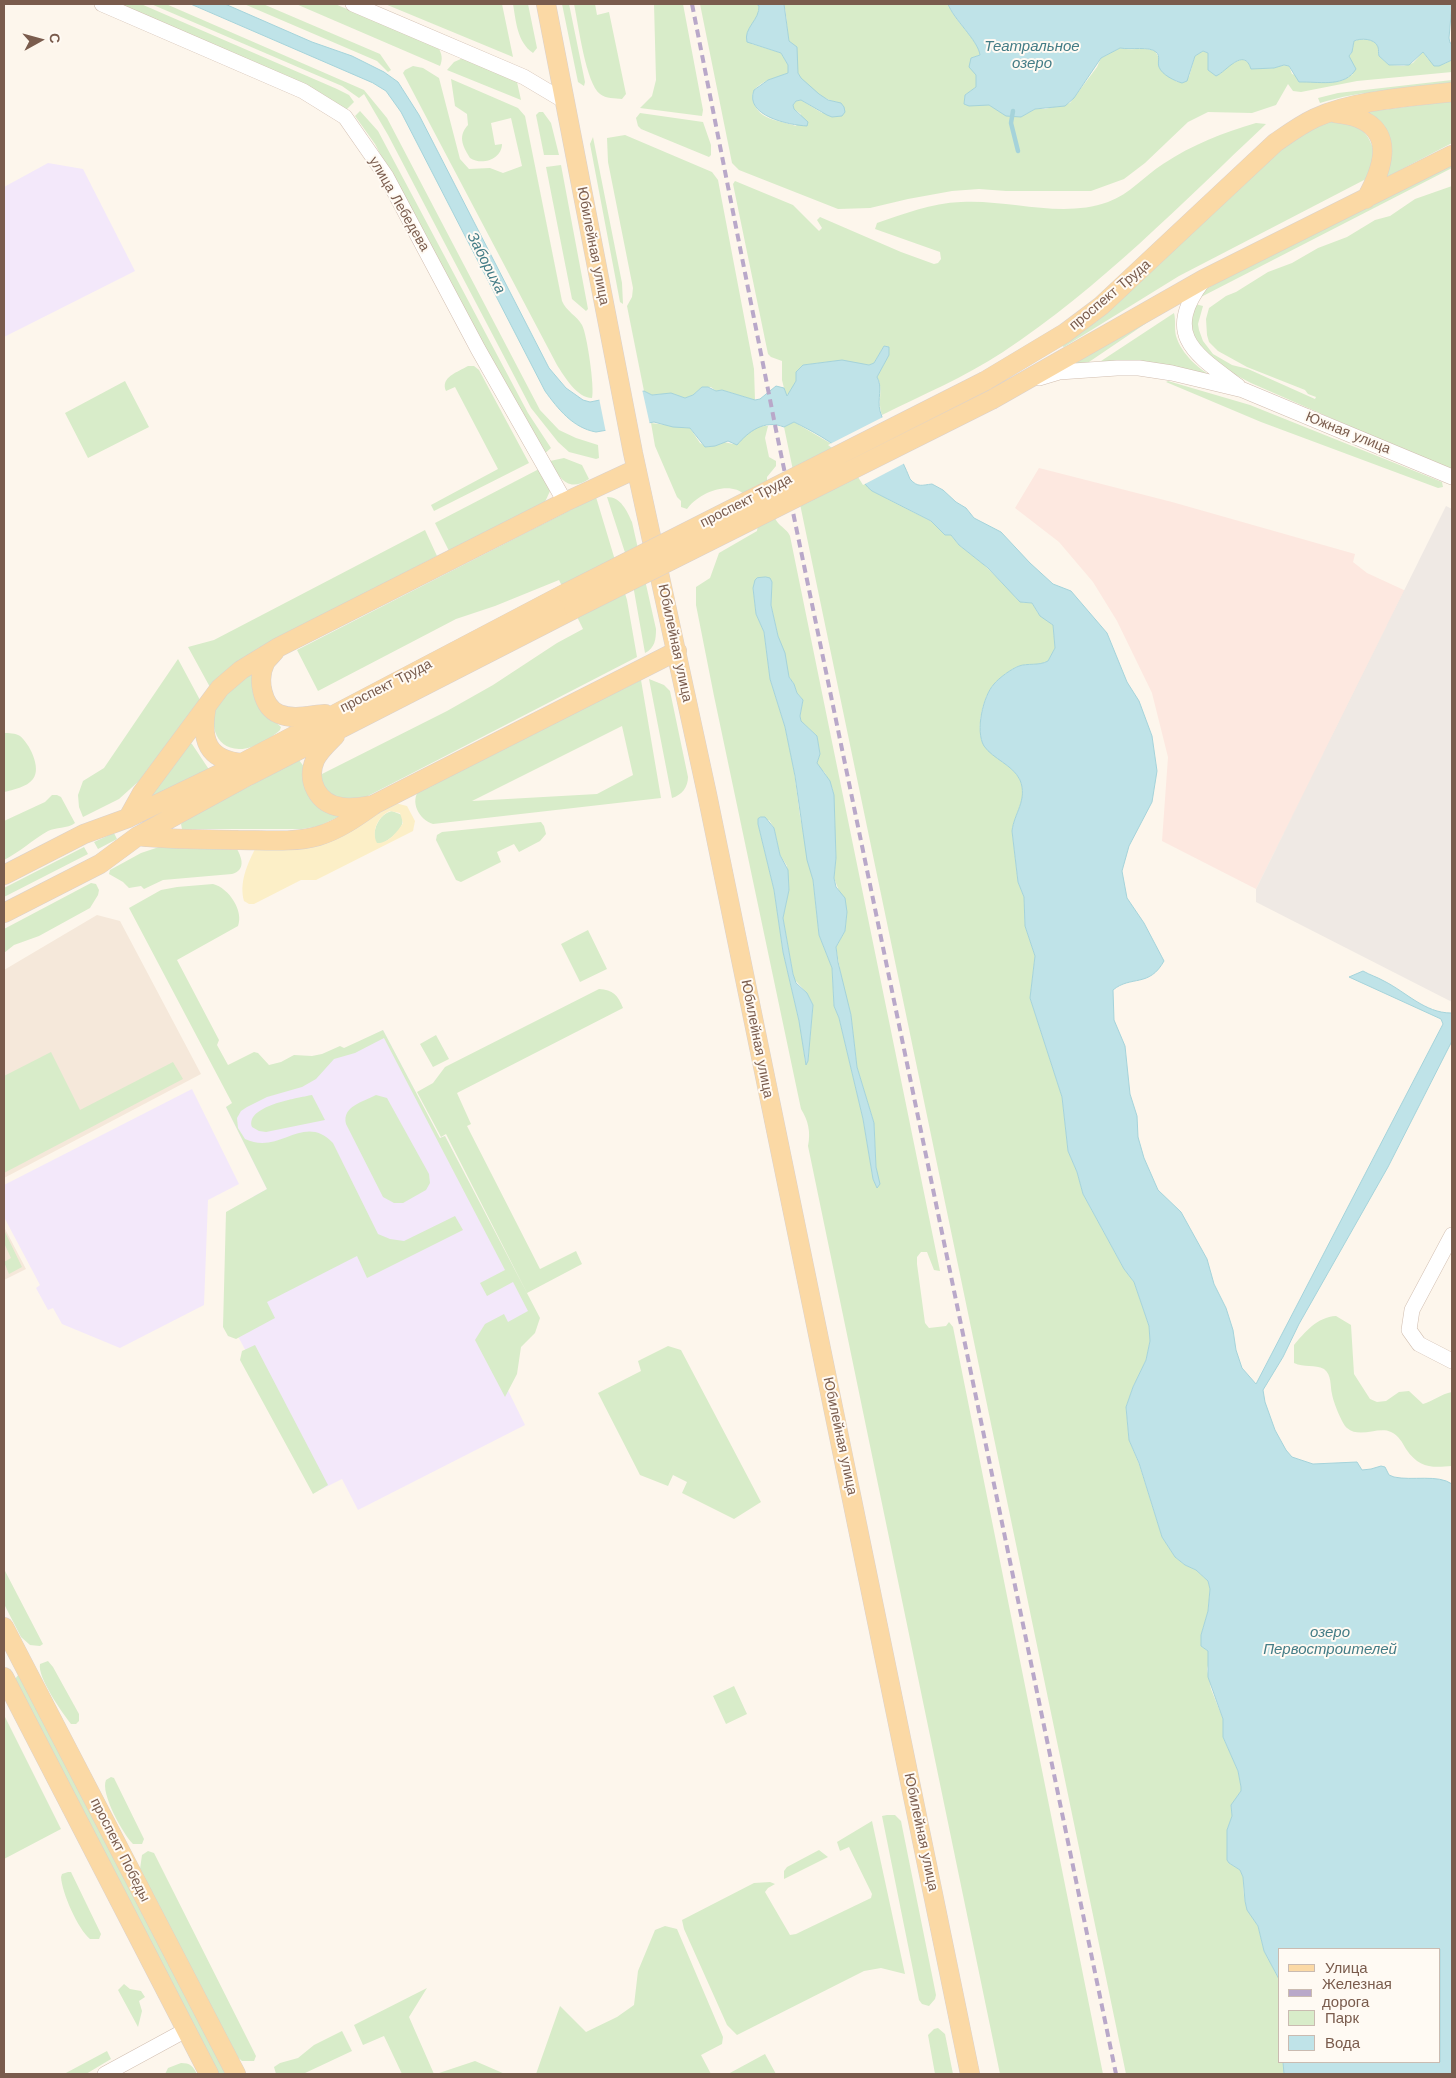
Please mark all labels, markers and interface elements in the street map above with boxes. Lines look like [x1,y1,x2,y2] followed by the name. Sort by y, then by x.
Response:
[15,15,65,65] north arrow
[46,32,63,44] text: С
[984,38,1080,73] water label: Театральное озеро
[365,154,433,254] street label: улица Лебедева
[573,185,613,307] street label: Юбилейная улица
[463,229,509,297] water label: Забориха
[1066,256,1154,334] street label: проспект Труда
[1303,408,1393,458] street label: Южная улица
[697,471,795,531] street label: проспект Труда
[654,583,696,703] street label: Юбилейная улица
[337,656,435,716] street label: проспект Труда
[737,978,777,1100] street label: Юбилейная улица
[819,1376,861,1496] street label: Юбилейная улица
[1263,1624,1397,1659] water label: озеро Первостроителей
[900,1772,942,1892] street label: Юбилейная улица
[87,1795,153,1905] street label: проспект Победы
[1278,1948,1441,2063] legend
[1325,1959,1368,1977] text: Улица
[1322,1975,1392,2011] text: Железная дорога
[1325,2009,1359,2027] text: Парк
[1325,2034,1360,2052] text: Вода

